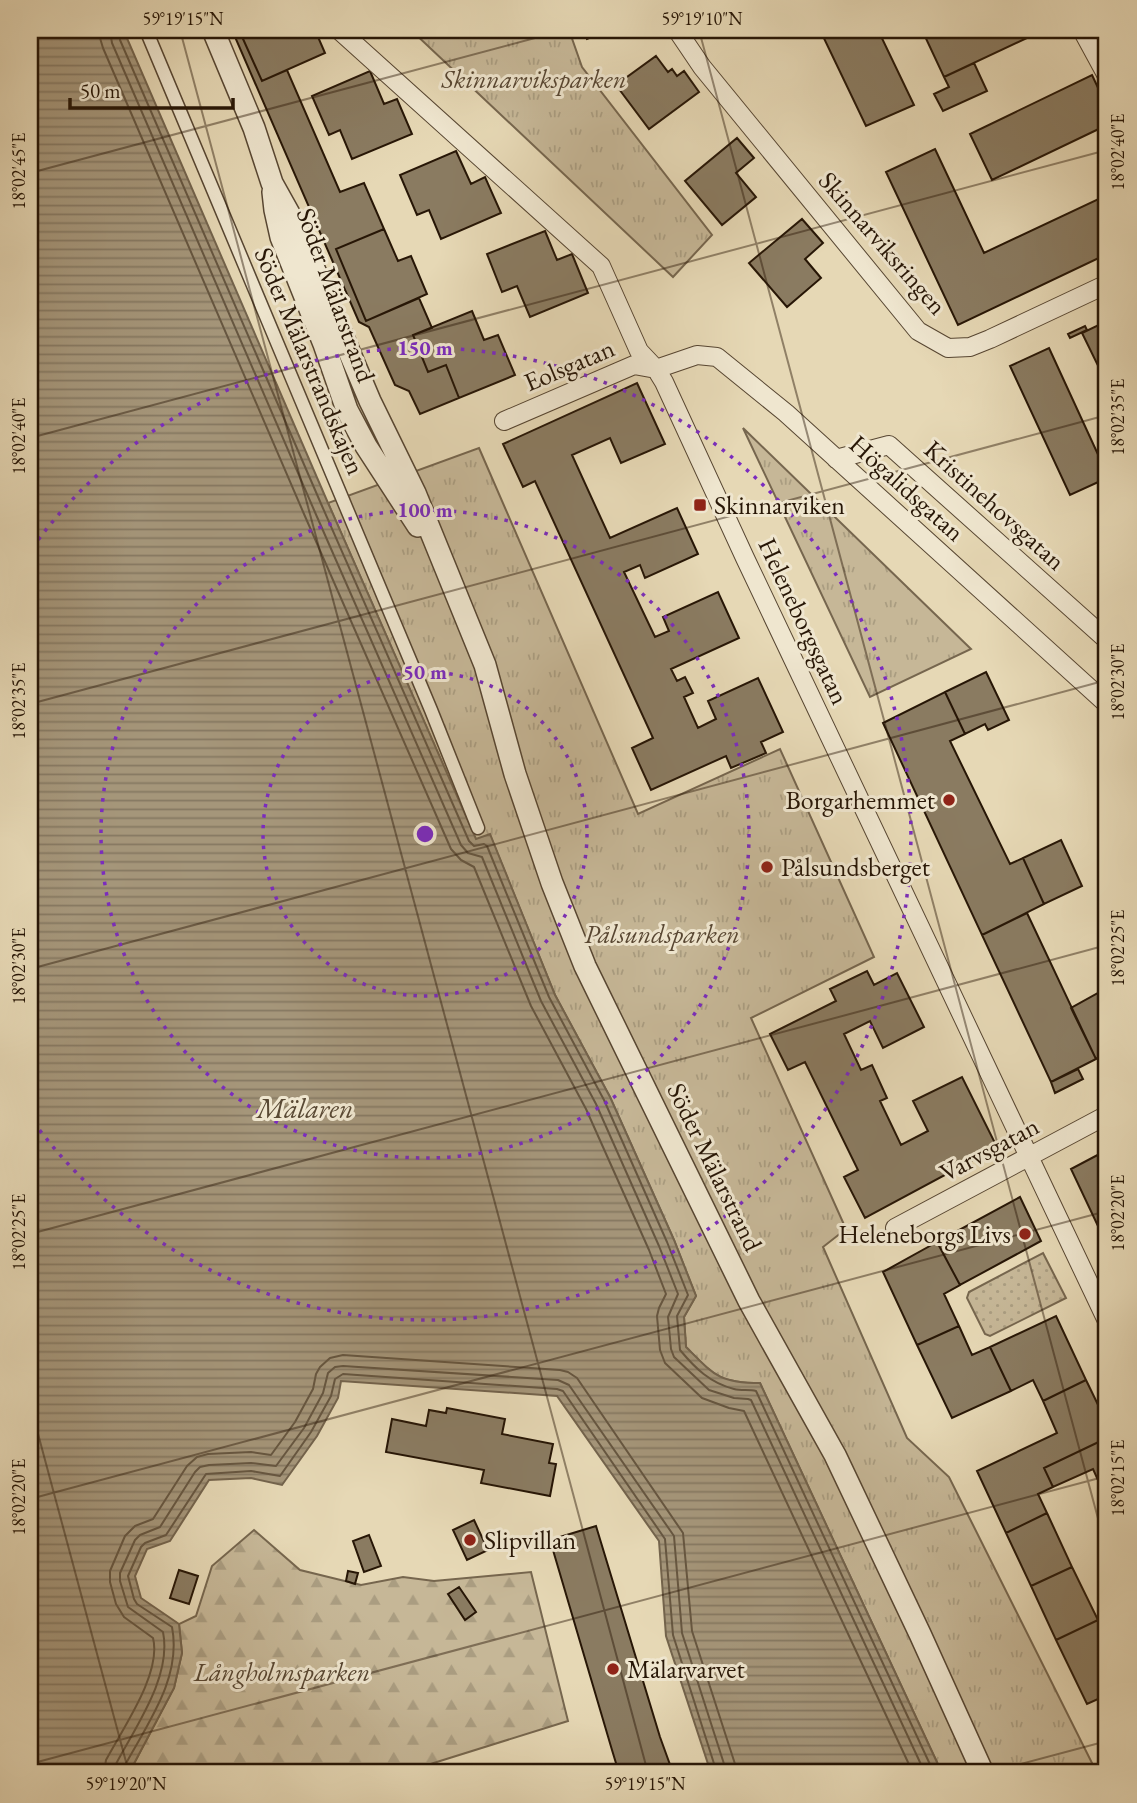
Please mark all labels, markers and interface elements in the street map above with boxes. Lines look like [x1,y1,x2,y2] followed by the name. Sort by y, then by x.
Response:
[143,7,224,30] text: 59°19'15"N
[662,7,743,30] text: 59°19'10"N
[441,62,626,96] park label: Skinnarviksparken
[70,66,233,110] scale bar
[80,77,121,104] text: 50 m
[1106,114,1129,190] text: 18°02'40"E
[7,133,30,209] text: 18°02'45"E
[811,164,955,322] street label: Skinnarviksringen
[289,203,384,388] street label: Söder Mälarstrand
[247,242,373,480] street label: Söder Mälarstrandskajen
[519,331,620,399] street label: Eolsgatan
[397,334,453,361] text: 150 m
[1106,379,1129,455] text: 18°02'35"E
[7,398,30,474] text: 18°02'40"E
[842,427,972,549] street label: Högalidsgatan
[917,432,1073,578] street label: Kristinehovsgatan
[714,488,845,522] place label: Skinnarviken
[397,496,453,523] text: 100 m
[692,497,708,513] marker: Skinnarviken
[751,532,858,710] street label: Heleneborgsgatan
[1106,644,1129,720] text: 18°02'30"E
[403,658,447,685] text: 50 m
[7,663,30,739] text: 18°02'35"E
[786,783,935,817] place label: Borgarhemmet
[941,792,957,808] marker: Borgarhemmet
[413,822,437,846] centre of rings
[781,850,930,884] place label: Pålsundsberget
[759,859,775,875] marker: Pålsundsberget
[1106,910,1129,986] text: 18°02'25"E
[584,917,740,951] park label: Pålsundsparken
[7,928,30,1004] text: 18°02'30"E
[660,1077,771,1258] street label: Söder Mälarstrand
[254,1090,354,1126] water label: Mälaren
[933,1109,1045,1189] street label: Varvsgatan
[1106,1175,1129,1251] text: 18°02'20"E
[7,1194,30,1270] text: 18°02'25"E
[838,1217,1011,1251] place label: Heleneborgs Livs
[1017,1226,1033,1242] marker: Heleneborgs Livs
[1106,1440,1129,1516] text: 18°02'15"E
[7,1459,30,1535] text: 18°02'20"E
[484,1523,576,1557] place label: Slipvillan
[462,1532,478,1548] marker: Slipvillan
[627,1652,745,1686] place label: Mälarvarvet
[193,1655,370,1689] park label: Långholmsparken
[605,1661,621,1677] marker: Mälarvarvet
[86,1772,167,1795] text: 59°19'20"N
[605,1772,686,1795] text: 59°19'15"N

